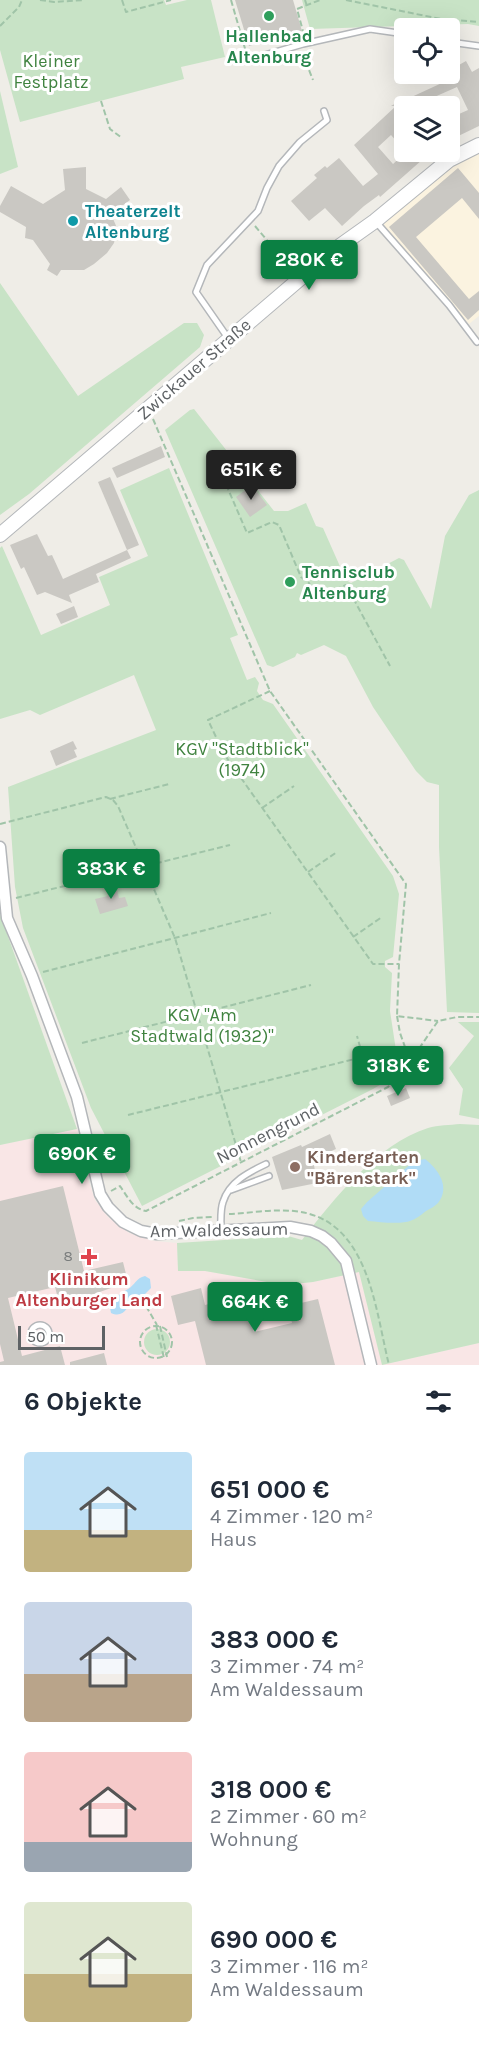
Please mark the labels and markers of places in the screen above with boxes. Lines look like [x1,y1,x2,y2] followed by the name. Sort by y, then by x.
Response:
[262,9,276,23] marker: Hallenbad Altenburg
[225,25,313,68] place label: Hallenbad Altenburg
[85,200,181,243] place label: Theaterzelt Altenburg
[66,214,80,228] marker: Theaterzelt Altenburg
[260,240,358,291] pin: 280K €
[202,450,300,501] pin: 651K €
[302,561,395,604] place label: Tennisclub Altenburg
[283,575,297,589] marker: Tennisclub Altenburg
[62,849,160,900] pin: 383K €
[349,1046,447,1097] pin: 318K €
[33,1134,131,1185] pin: 690K €
[307,1146,419,1189] place label: Kindergarten "Bärenstark"
[288,1160,302,1174] marker: Kindergarten "Bärenstark"
[80,1248,98,1266] marker: Klinikum Altenburger Land
[15,1268,163,1311] place label: Klinikum Altenburger Land
[206,1282,304,1333] pin: 664K €

